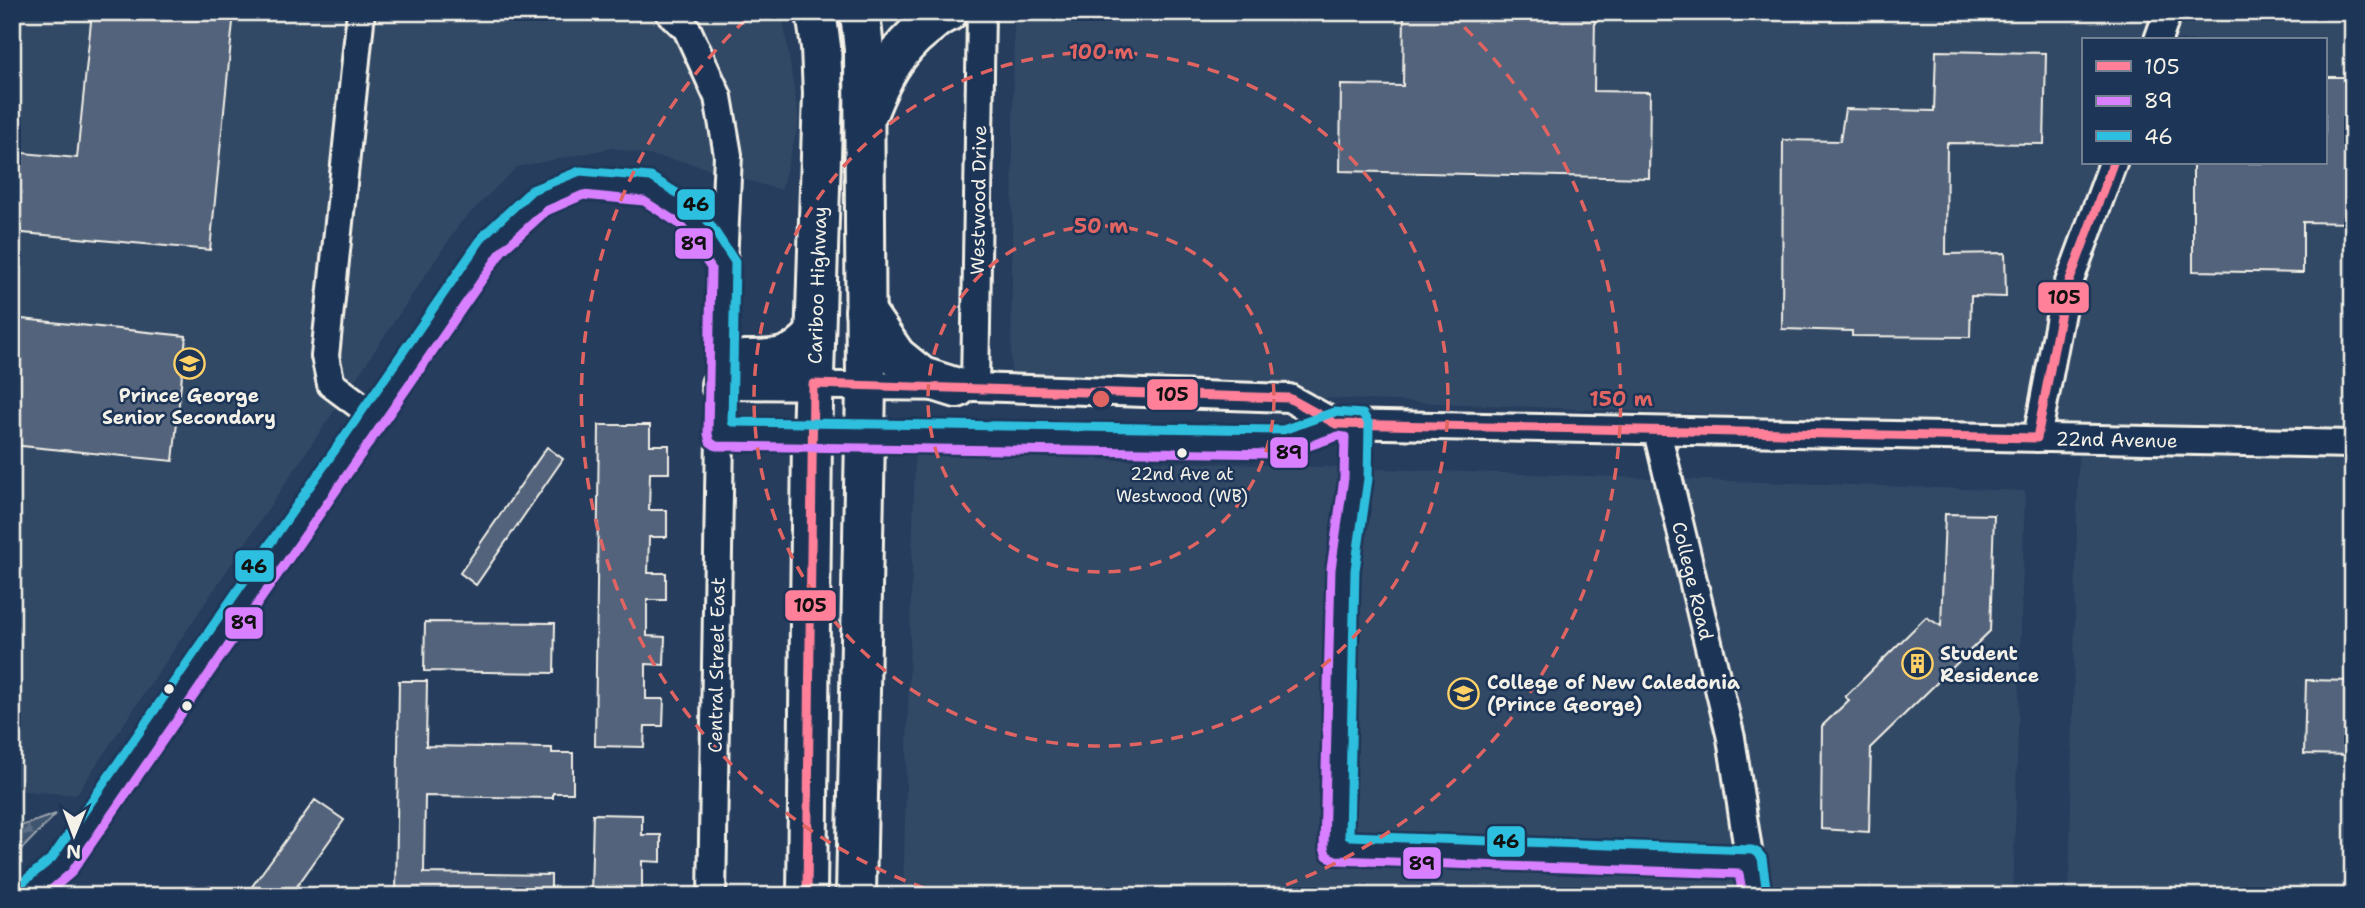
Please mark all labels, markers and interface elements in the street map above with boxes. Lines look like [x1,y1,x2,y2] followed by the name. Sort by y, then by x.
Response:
[1069,38,1133,66] text: 100 m
[2082,38,2326,164] legend
[2144,53,2180,81] text: 105
[2144,87,2172,115] text: 89
[2144,123,2173,151] text: 46
[965,125,992,275] street label: Westwood Drive
[676,188,716,221] line badge: 46
[683,192,709,217] text: 46
[802,206,832,364] street label: Cariboo Highway
[1074,212,1128,240] text: 50 m
[674,227,714,260] line badge: 89
[681,231,707,256] text: 89
[2037,281,2090,314] line badge: 105
[2047,285,2081,310] text: 105
[172,347,206,381] school or university icon: Prince George Senior Secondary
[1146,378,1199,411] line badge: 105
[1155,382,1189,407] text: 105
[102,383,276,430] place label: Prince George Senior Secondary
[1589,385,1653,413] text: 150 m
[1089,387,1113,411] centre of rings
[2055,426,2178,454] street label: 22nd Avenue
[1269,436,1309,469] line badge: 89
[1276,440,1302,465] text: 89
[1175,446,1189,460] marker: 22nd Ave at Westwood (WB)
[1116,463,1248,507] place label: 22nd Ave at Westwood (WB)
[1666,519,1719,643] street label: College Road
[234,549,275,583] line badge: 46
[241,554,267,579] text: 46
[702,577,731,753] street label: Central Street East
[784,589,837,622] line badge: 105
[793,593,827,618] text: 105
[224,606,264,640] line badge: 89
[231,610,257,635] text: 89
[1940,641,2039,688] place label: Student Residence
[1900,647,1934,681] building icon: Student Residence
[1487,670,1740,717] place label: College of New Caledonia (Prince George)
[1447,676,1481,710] school or university icon: College of New Caledonia (Prince George)
[162,682,176,696] unlabelled marker
[180,699,194,713] unlabelled marker
[38,800,108,870] north arrow
[1486,825,1526,858] line badge: 46
[1493,829,1519,854] text: 46
[66,839,81,864] text: N
[1402,846,1442,880] line badge: 89
[1409,851,1435,876] text: 89

